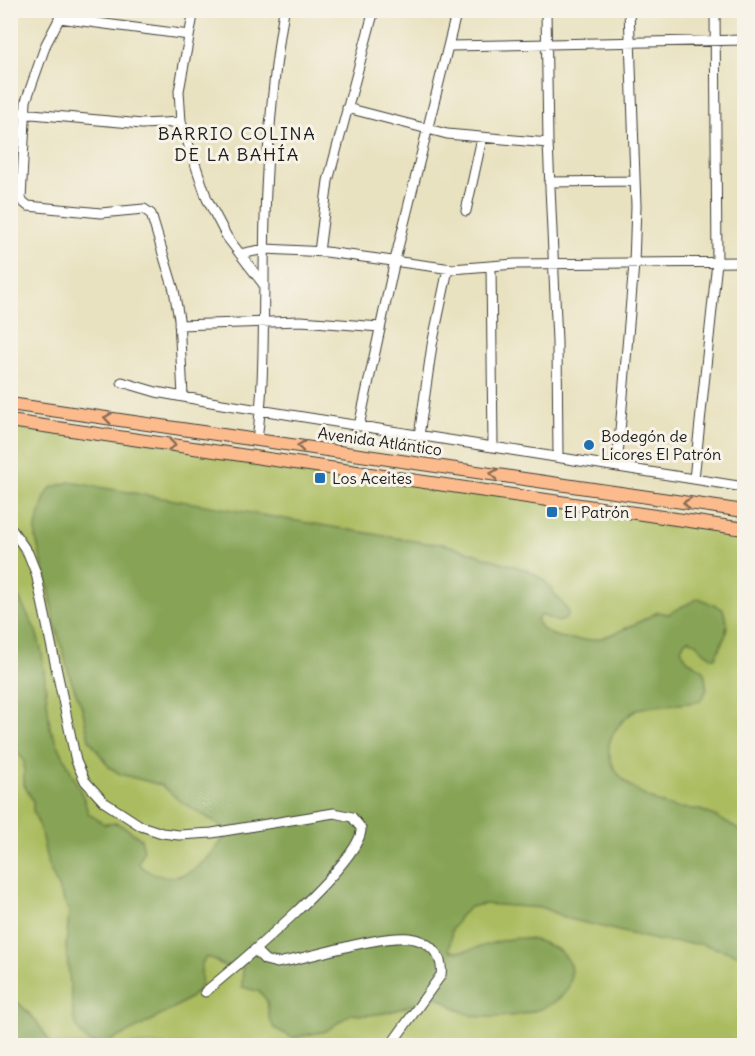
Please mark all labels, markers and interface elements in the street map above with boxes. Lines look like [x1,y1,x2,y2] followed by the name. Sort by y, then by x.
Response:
[158,122,316,166] district label: BARRIO COLINA DE LA BAHÍA
[103,412,112,424] one-way arrow
[317,422,443,460] street label: Avenida Atlántico
[601,426,721,464] place label: Bodegón de Licores El Patrón
[168,438,177,450] one-way arrow
[582,438,596,452] marker: Bodegón de Licores El Patrón
[296,441,305,453] one-way arrow
[332,468,412,488] place label: Los Aceites
[489,469,498,481] one-way arrow
[313,471,327,485] marker: Los Aceites
[682,497,692,510] one-way arrow
[564,502,629,522] place label: El Patrón
[545,505,559,519] marker: El Patrón

